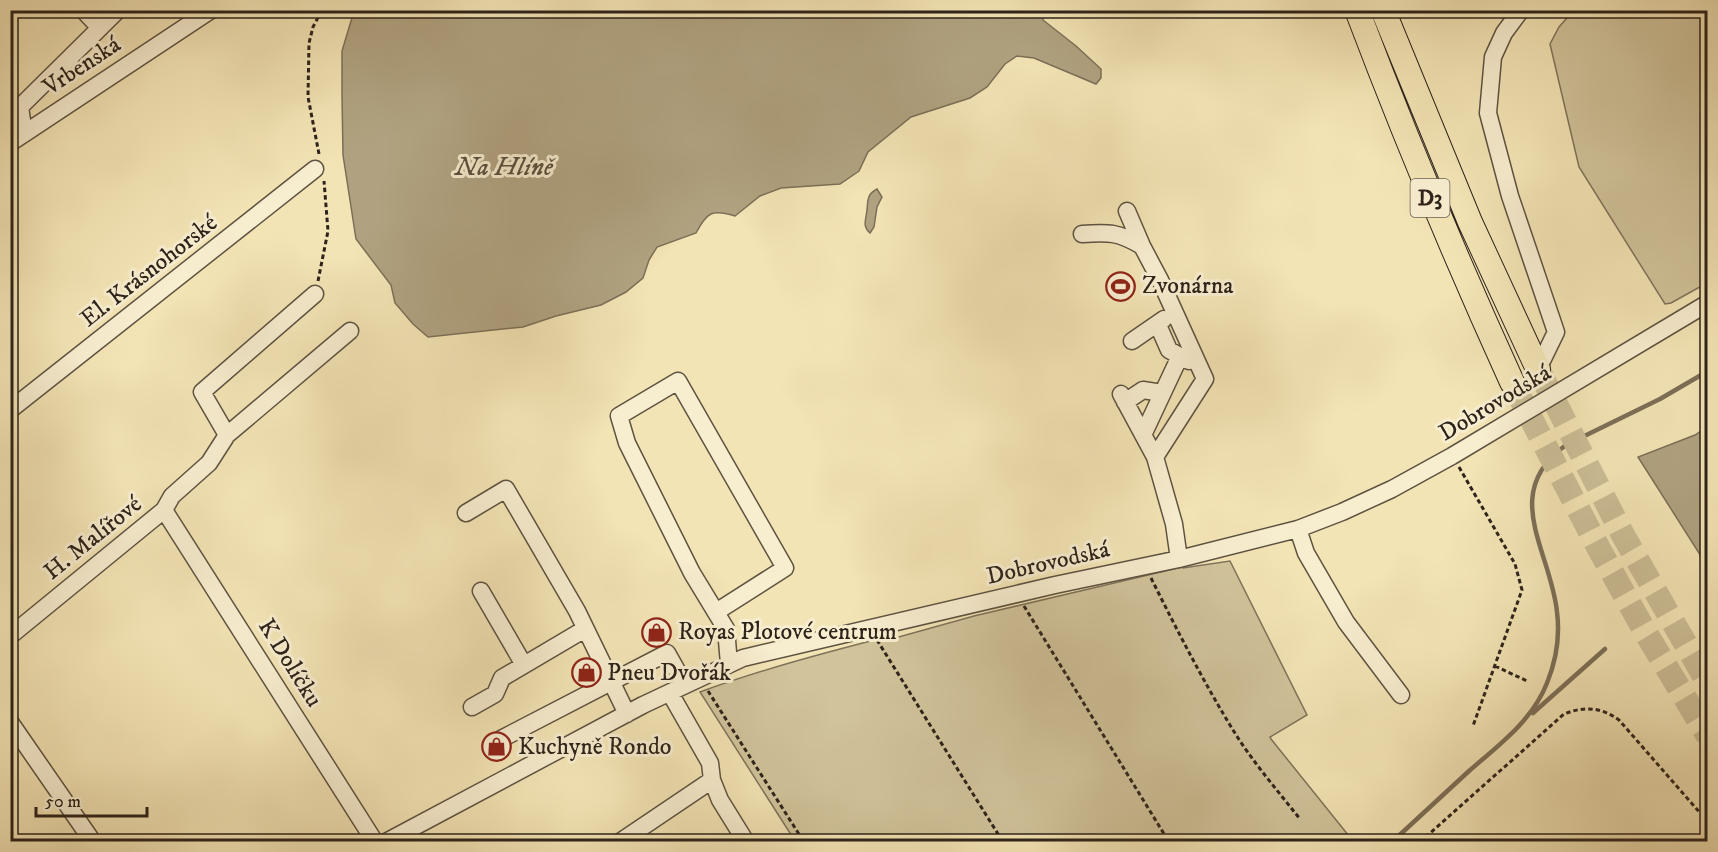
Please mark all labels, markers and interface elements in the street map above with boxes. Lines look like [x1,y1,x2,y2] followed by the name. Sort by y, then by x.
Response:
[37,29,127,103] street label: Vrbenská
[453,151,556,184] water label: Na Hlíně
[1410,179,1450,217] road number: D3
[74,208,224,334] street label: El. Krásnohorské
[1105,270,1137,302] sports icon: Zvonárna
[1142,271,1234,301] place label: Zvonárna
[1433,357,1557,448] street label: Dobrovodská
[38,489,148,587] street label: H. Malířové
[983,534,1113,592] street label: Dobrovodská
[251,613,329,713] street label: K Dolíčku
[641,616,673,648] shop icon: Royas Plotové centrum
[678,617,897,647] place label: Royas Plotové centrum
[570,657,602,689] shop icon: Pneu Dvořák
[607,658,731,688] place label: Pneu Dvořák
[481,731,513,763] shop icon: Kuchyně Rondo
[518,732,672,762] place label: Kuchyně Rondo
[36,780,147,818] scale bar
[45,791,81,813] text: 50 m

